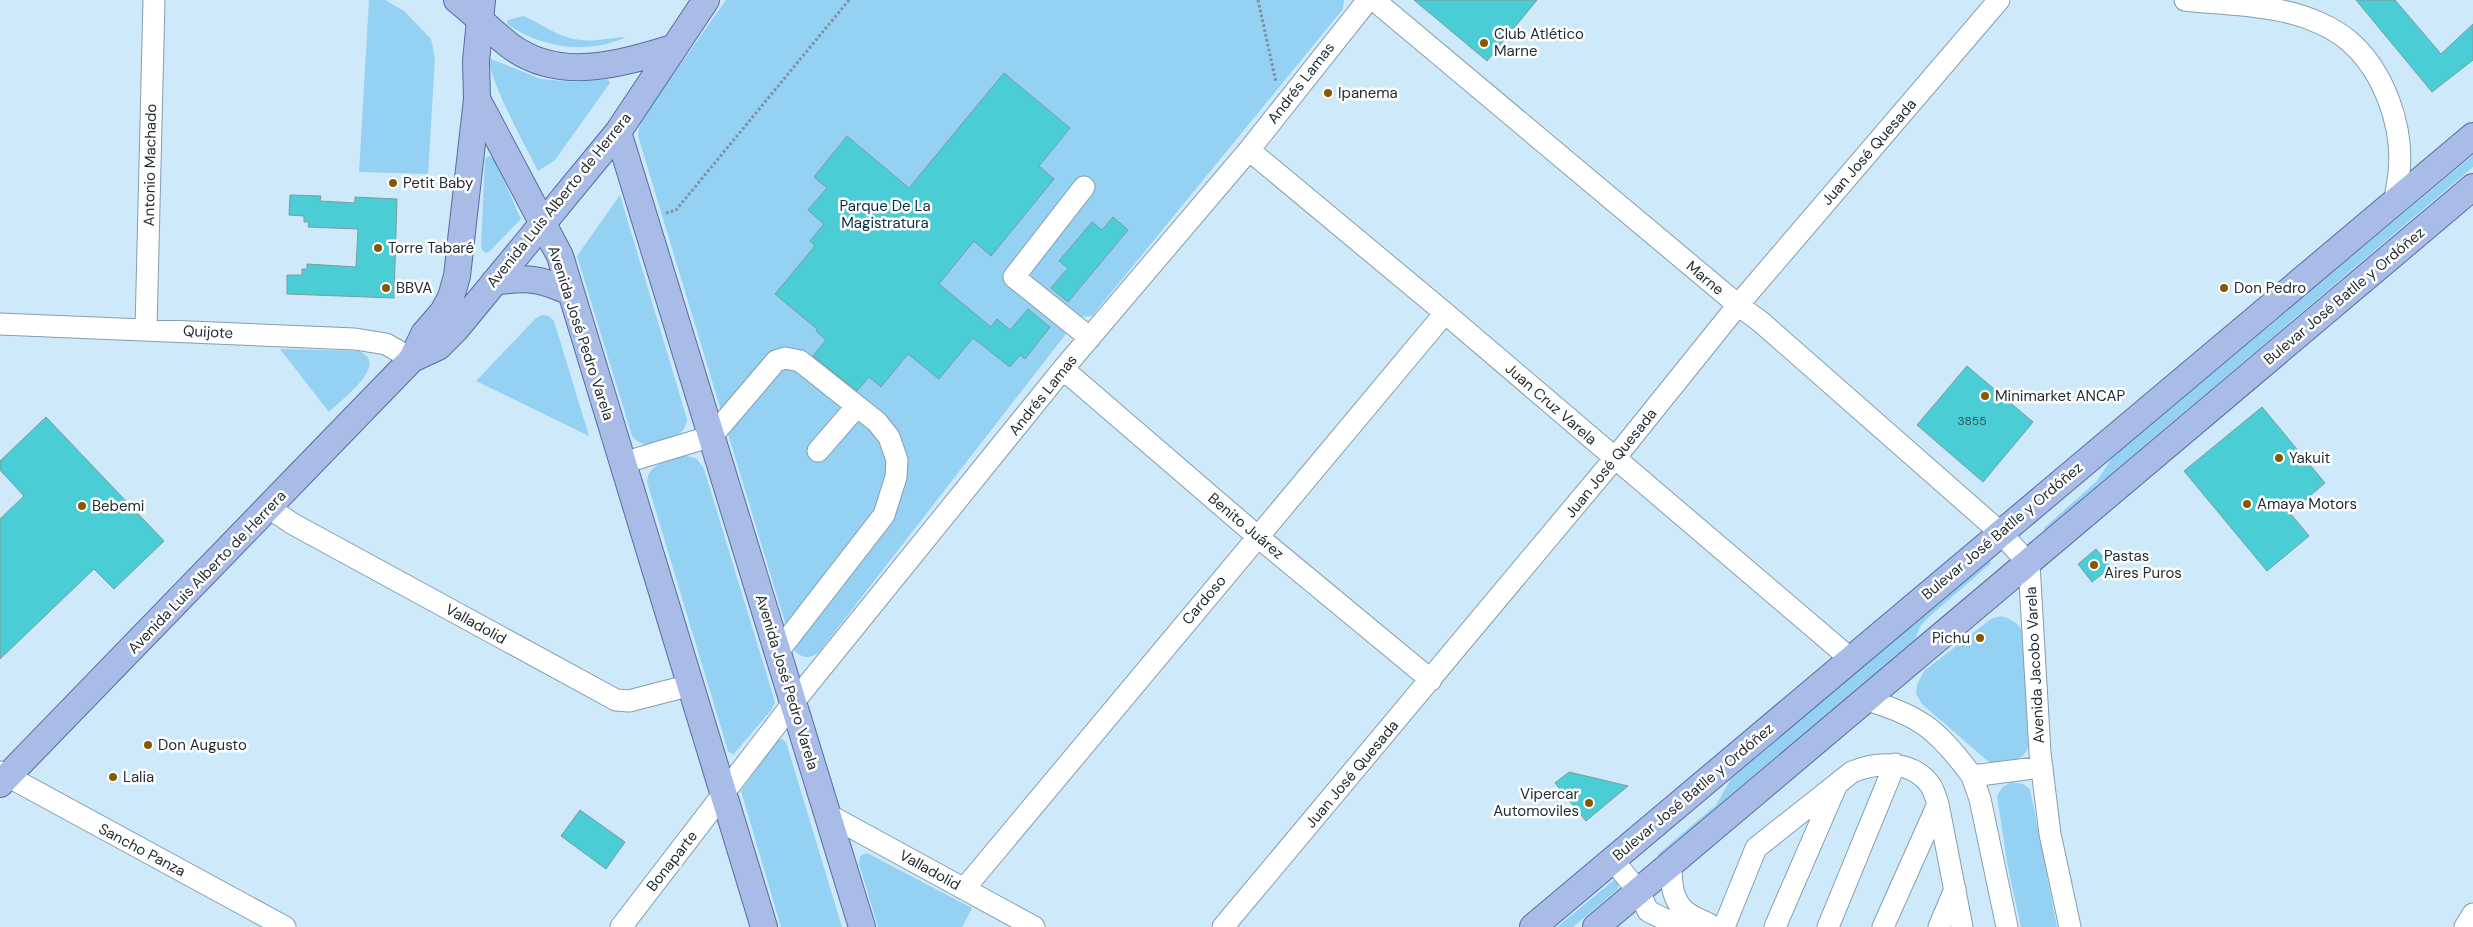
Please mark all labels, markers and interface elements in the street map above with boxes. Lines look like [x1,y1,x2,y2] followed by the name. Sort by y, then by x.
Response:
[1494,24,1584,61] place label: Club Atlético Marne
[1478,37,1490,49] marker: Club Atlético Marne
[1263,38,1339,128] street label: Andrés Lamas
[1338,83,1398,103] place label: Ipanema
[1322,87,1334,99] marker: Ipanema
[1817,94,1921,210] street label: Juan José Quesada
[139,103,161,227] street label: Antonio Machado
[482,108,636,292] street label: Avenida Luis Alberto de Herrera
[403,173,474,193] place label: Petit Baby
[387,177,399,189] marker: Petit Baby
[839,196,931,233] park label: Parque De La Magistratura
[2259,223,2429,369] street label: Bulevar José Batlle y Ordóñez
[388,238,474,258] place label: Torre Tabaré
[372,242,384,254] marker: Torre Tabaré
[543,243,619,423] street label: Avenida José Pedro Varela
[1682,256,1728,300] street label: Marne
[396,278,432,298] place label: BBVA
[2234,278,2306,298] place label: Don Pedro
[380,282,392,294] marker: BBVA
[2218,282,2230,294] marker: Don Pedro
[182,321,234,343] street label: Quijote
[1004,350,1082,440] street label: Andrés Lamas
[1501,359,1601,449] street label: Juan Cruz Varela
[1995,386,2125,406] place label: Minimarket ANCAP
[1979,390,1991,402] marker: Minimarket ANCAP
[1561,404,1661,522] street label: Juan José Quesada
[1957,413,1987,429] house number: 3855
[2289,448,2331,468] place label: Yakuit
[2273,452,2285,464] marker: Yakuit
[1917,458,2087,604] street label: Bulevar José Batlle y Ordóñez
[124,486,290,658] street label: Avenida Luis Alberto de Herrera
[1204,488,1288,564] street label: Benito Juárez
[2257,494,2357,514] place label: Amaya Motors
[92,496,144,516] place label: Bebemi
[2241,498,2253,510] marker: Amaya Motors
[76,500,88,512] marker: Bebemi
[2104,546,2182,583] place label: Pastas Aires Puros
[2088,559,2100,571] marker: Pastas Aires Puros
[1177,571,1231,629] street label: Cardoso
[2021,586,2049,744] street label: Avenida Jacobo Varela
[751,592,823,772] street label: Avenida José Pedro Varela
[442,599,510,649] street label: Valladolid
[1932,628,1970,648] place label: Pichu
[1974,632,1986,644] marker: Pichu
[1301,716,1403,832] street label: Juan José Quesada
[1608,719,1778,865] street label: Bulevar José Batlle y Ordóñez
[158,735,247,755] place label: Don Augusto
[142,739,154,751] marker: Don Augusto
[123,767,154,787] place label: Lalia
[107,771,119,783] marker: Lalia
[1493,784,1579,821] place label: Vipercar Automoviles
[1583,797,1595,809] marker: Vipercar Automoviles
[95,819,189,881] street label: Sancho Panza
[642,826,702,896] street label: Bonaparte
[896,845,964,895] street label: Valladolid

